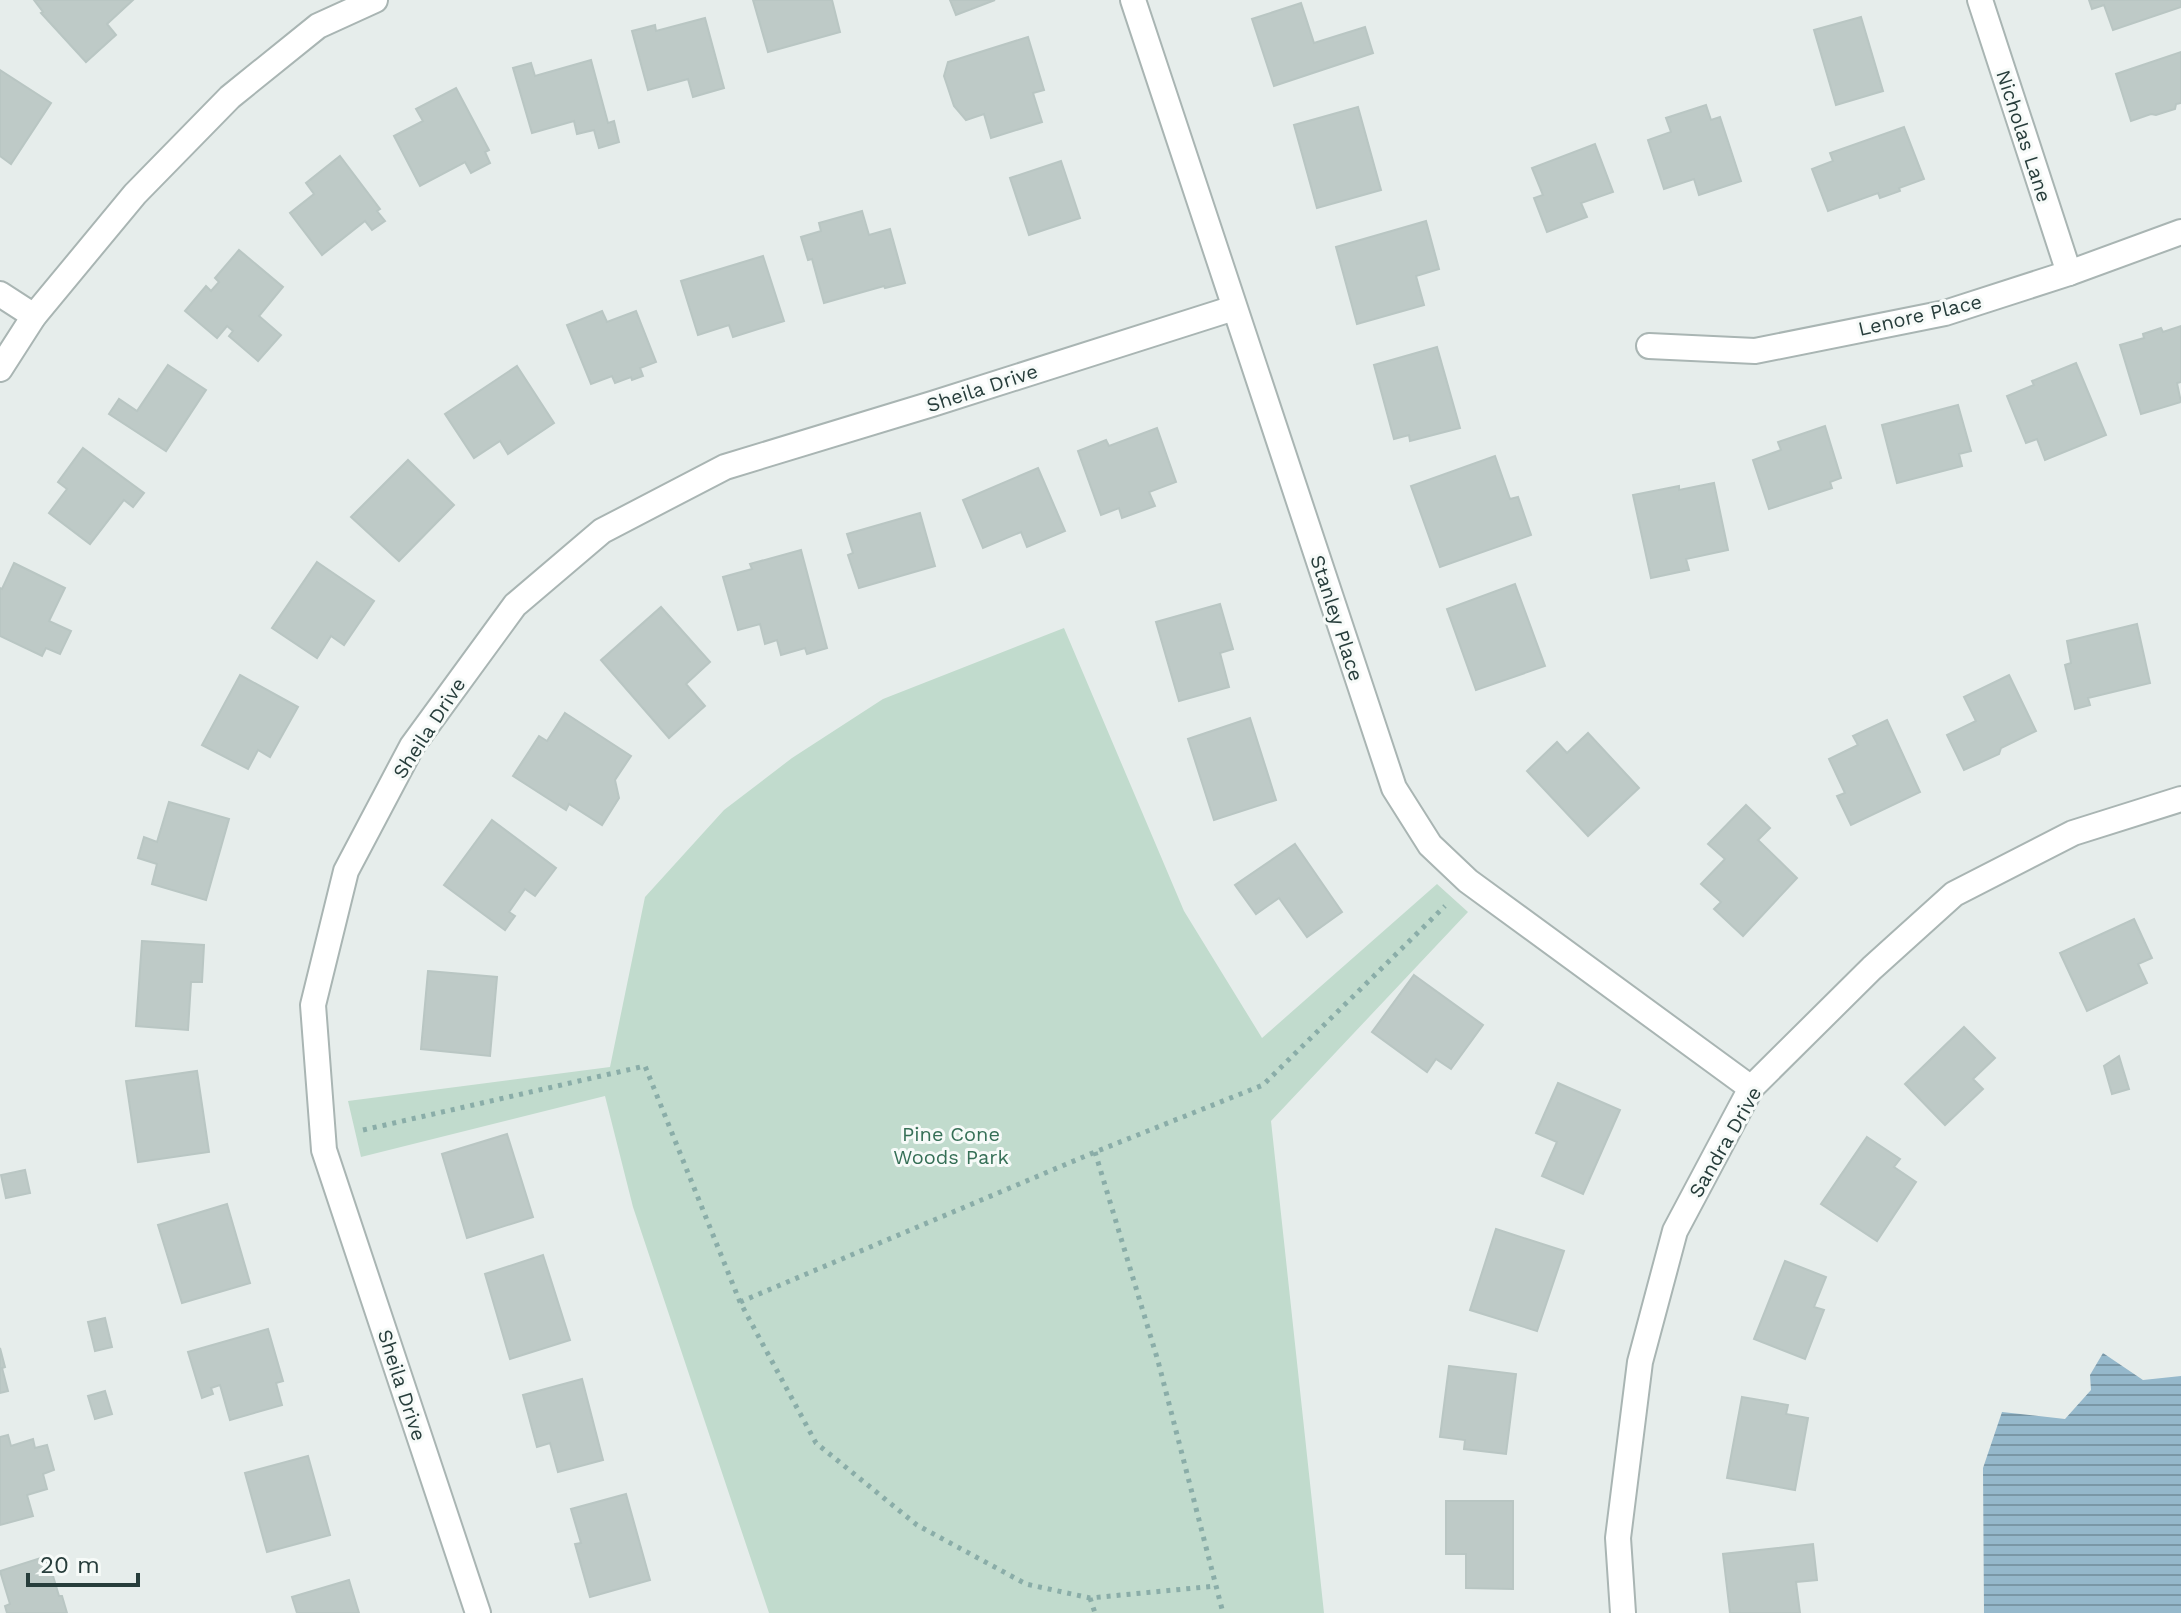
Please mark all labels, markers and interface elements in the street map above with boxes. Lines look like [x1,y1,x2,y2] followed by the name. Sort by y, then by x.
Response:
[1991,67,2057,205] street label: Nicholas Lane
[1856,289,1984,341] street label: Lenore Place
[923,359,1041,417] street label: Sheila Drive
[1305,552,1369,684] street label: Stanley Place
[387,673,471,783] street label: Sheila Drive
[1684,1082,1766,1202] street label: Sandra Drive
[893,1122,1009,1169] park label: Pine Cone Woods Park
[373,1326,431,1444] street label: Sheila Drive
[28,1537,138,1587] scale bar
[40,1551,100,1579] text: 20 m

